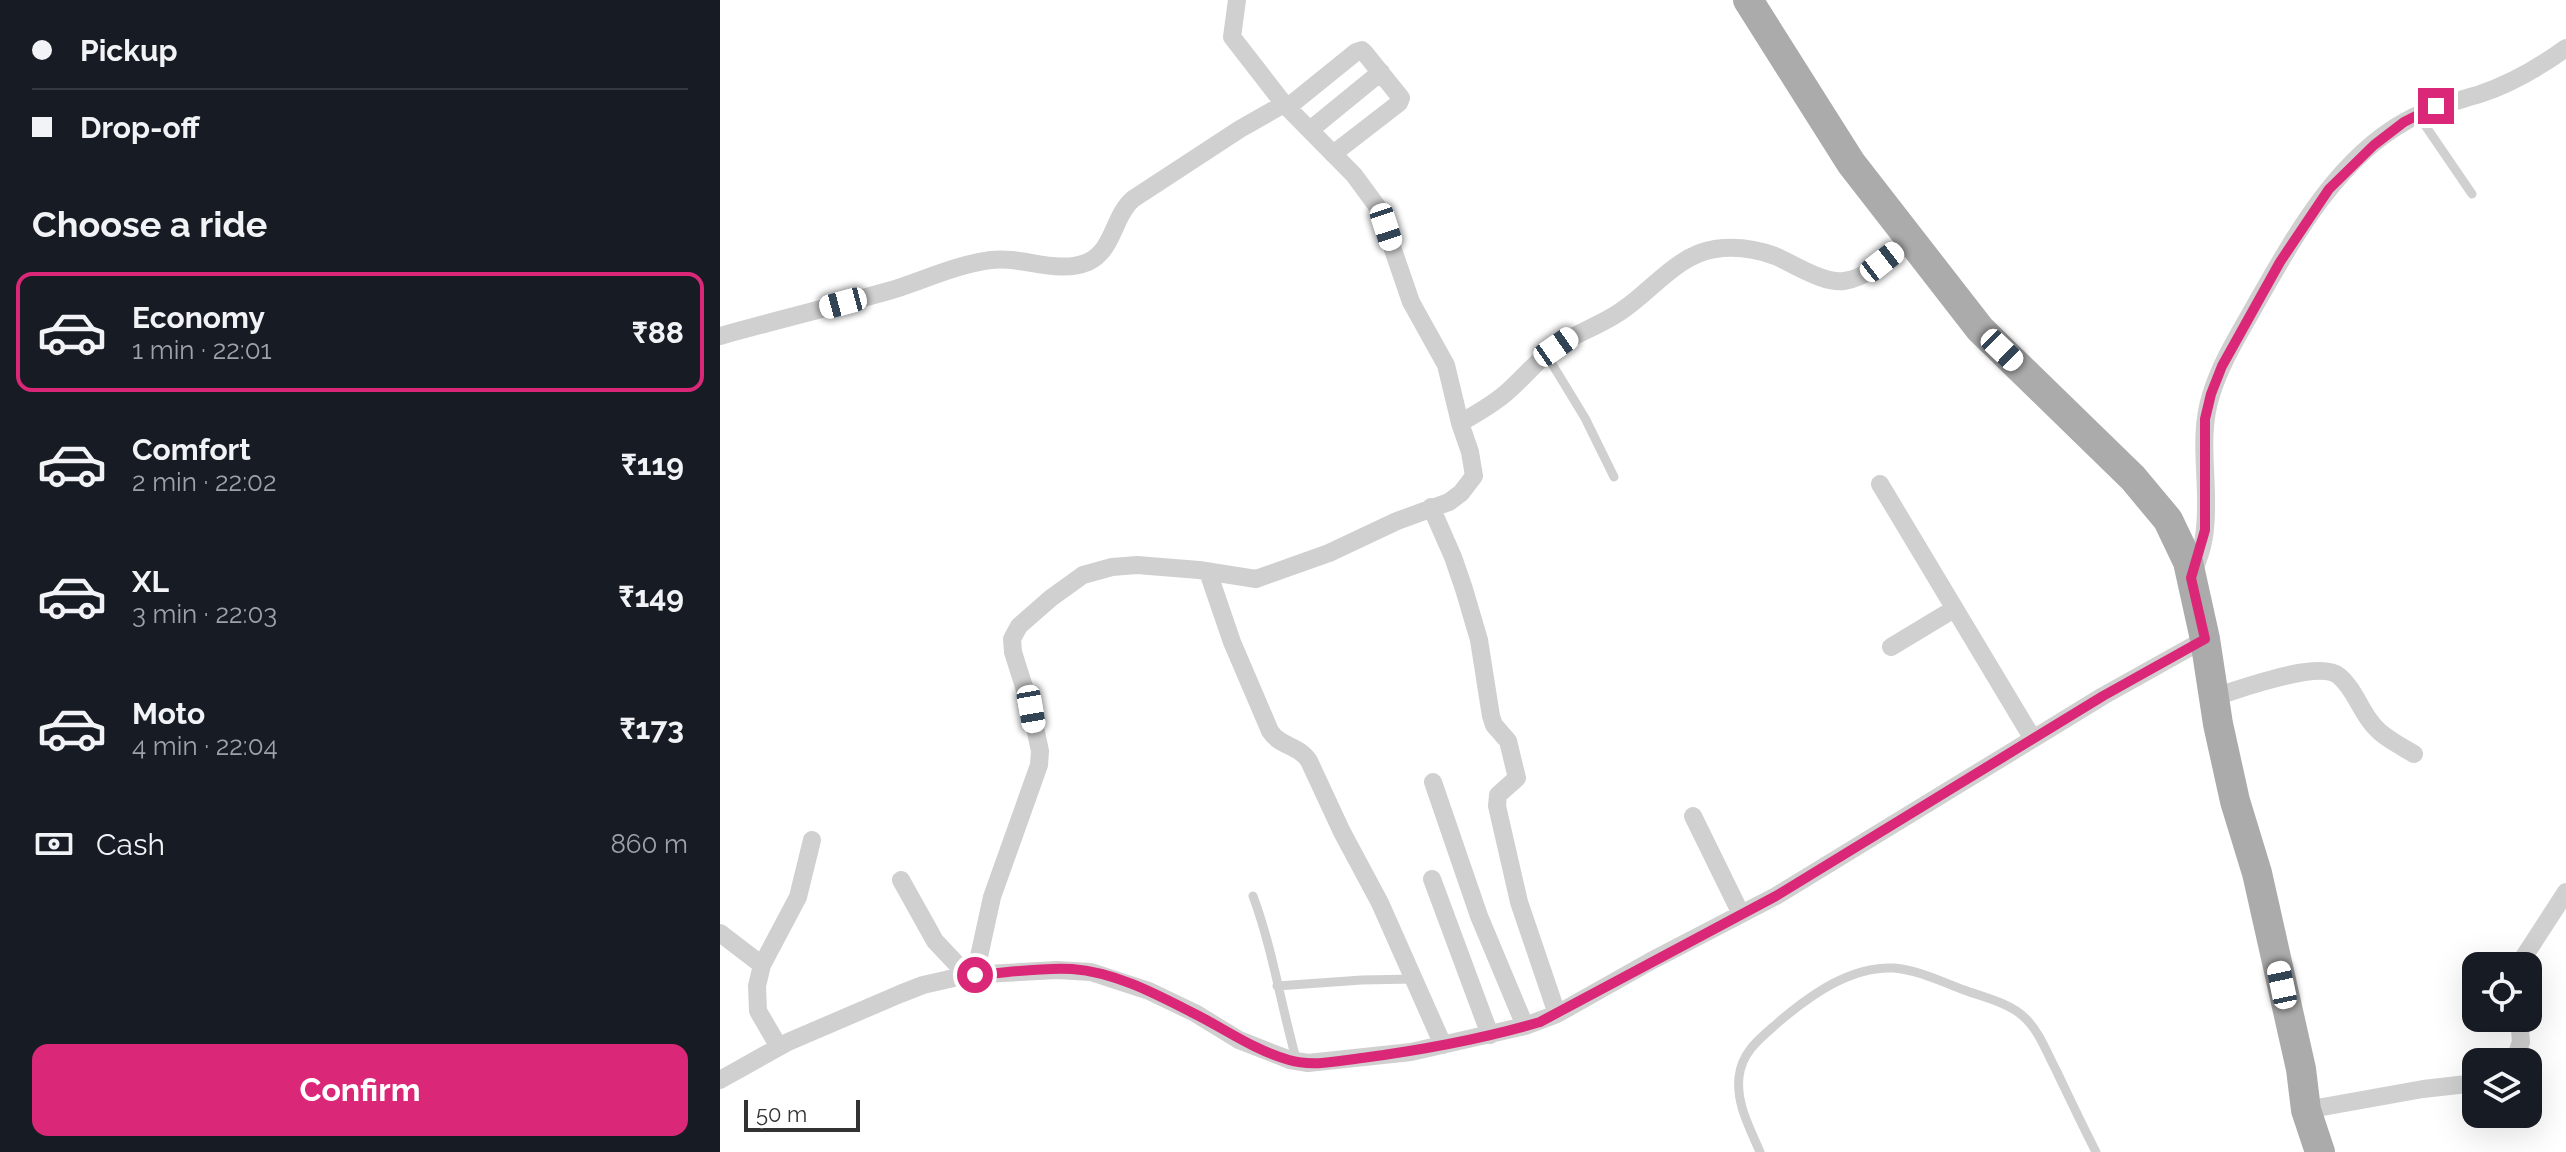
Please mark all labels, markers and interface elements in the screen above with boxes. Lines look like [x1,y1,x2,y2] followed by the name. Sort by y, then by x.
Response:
[80,33,178,68] text: Pickup
[2418,88,2454,124] route end
[80,110,200,145] text: Drop-off
[1367,200,1405,254] car
[32,203,267,245] text: Choose a ride
[1856,238,1908,286] car
[817,285,869,321] car
[36,296,108,368] icon: car
[132,300,265,335] text: Economy
[632,315,684,350] text: ₹88
[1529,323,1583,371] car
[1976,325,2028,375] car
[132,335,272,365] text: 1 min · 22:01
[36,428,108,500] icon: car
[132,432,251,467] text: Comfort
[621,447,684,482] text: ₹119
[132,467,277,497] text: 2 min · 22:02
[36,560,108,632] icon: car
[132,564,169,599] text: XL
[618,579,684,614] text: ₹149
[132,599,277,629] text: 3 min · 22:03
[1015,683,1047,735] car
[36,692,108,764] icon: car
[132,696,205,731] text: Moto
[620,711,684,746] text: ₹173
[132,731,278,761] text: 4 min · 22:04
[32,822,76,866] icon: cash
[96,827,165,862] text: Cash
[610,829,688,859] text: 860 m
[2462,952,2542,1128] map controls
[2462,952,2542,1032] button: locate
[957,957,993,993] route start
[2265,959,2299,1011] car
[32,1044,688,1136] button: Confirm
[2462,1048,2542,1128] button: layers
[744,1096,860,1132] scale bar
[756,1101,807,1127] text: 50 m

